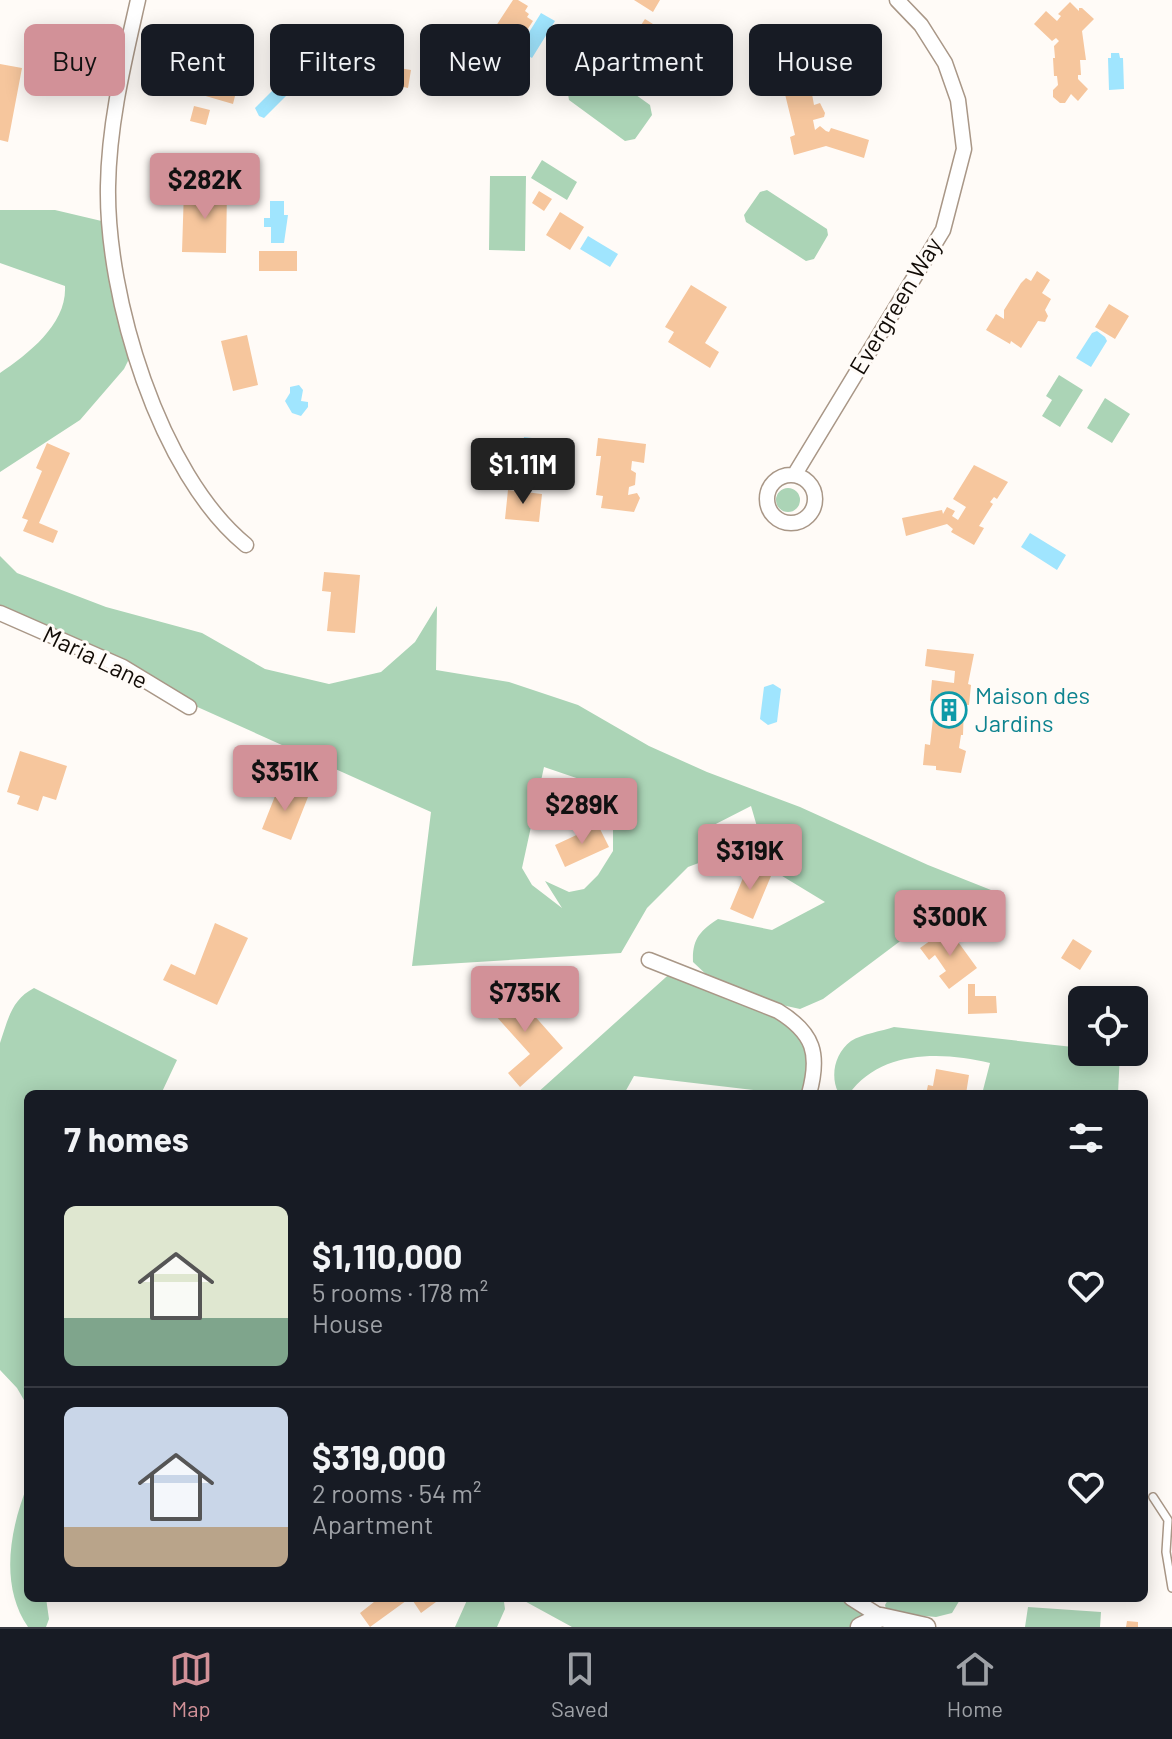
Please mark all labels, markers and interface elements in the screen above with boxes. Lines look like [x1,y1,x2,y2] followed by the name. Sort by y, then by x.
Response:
[24,24,125,96] chip: Buy
[141,24,254,96] chip: Rent
[270,24,404,96] chip: Filters
[420,24,530,96] chip: New
[546,24,733,96] chip: Apartment
[749,24,882,96] chip: House
[149,153,261,221] pin: $282K
[168,163,242,194] text: $282K
[842,231,947,379] street label: Evergreen Way
[458,438,588,506] pin: $1.11M
[489,448,557,479] text: $1.11M
[39,619,153,694] street label: Maria Lane
[975,680,1090,737] place label: Maison des Jardins
[930,691,968,729] building icon: Maison des Jardins
[229,745,341,813] pin: $351K
[251,755,319,786] text: $351K
[526,778,638,846] pin: $289K
[545,788,619,819] text: $289K
[694,824,806,892] pin: $319K
[716,834,784,865] text: $319K
[894,890,1006,958] pin: $300K
[913,900,987,931] text: $300K
[469,966,581,1034] pin: $735K
[489,976,561,1007] text: $735K
[1068,986,1148,1066] map controls
[1068,986,1148,1066] button: locate
[1064,1116,1108,1160] icon: filters
[64,1118,189,1159] text: 7 homes
[312,1235,462,1276] text: $1,110,000
[128,1238,224,1334] icon: home
[1064,1264,1108,1308] icon: heart
[312,1276,488,1307] text: 5 rooms · 178 m²
[312,1307,383,1338] text: House
[312,1436,446,1477] text: $319,000
[128,1439,224,1535] icon: home
[1064,1465,1108,1509] icon: heart
[312,1477,482,1508] text: 2 rooms · 54 m²
[312,1508,433,1539] text: Apartment
[169,1647,213,1721] tab: Map
[551,1647,609,1721] tab: Saved
[947,1647,1003,1721] tab: Home

